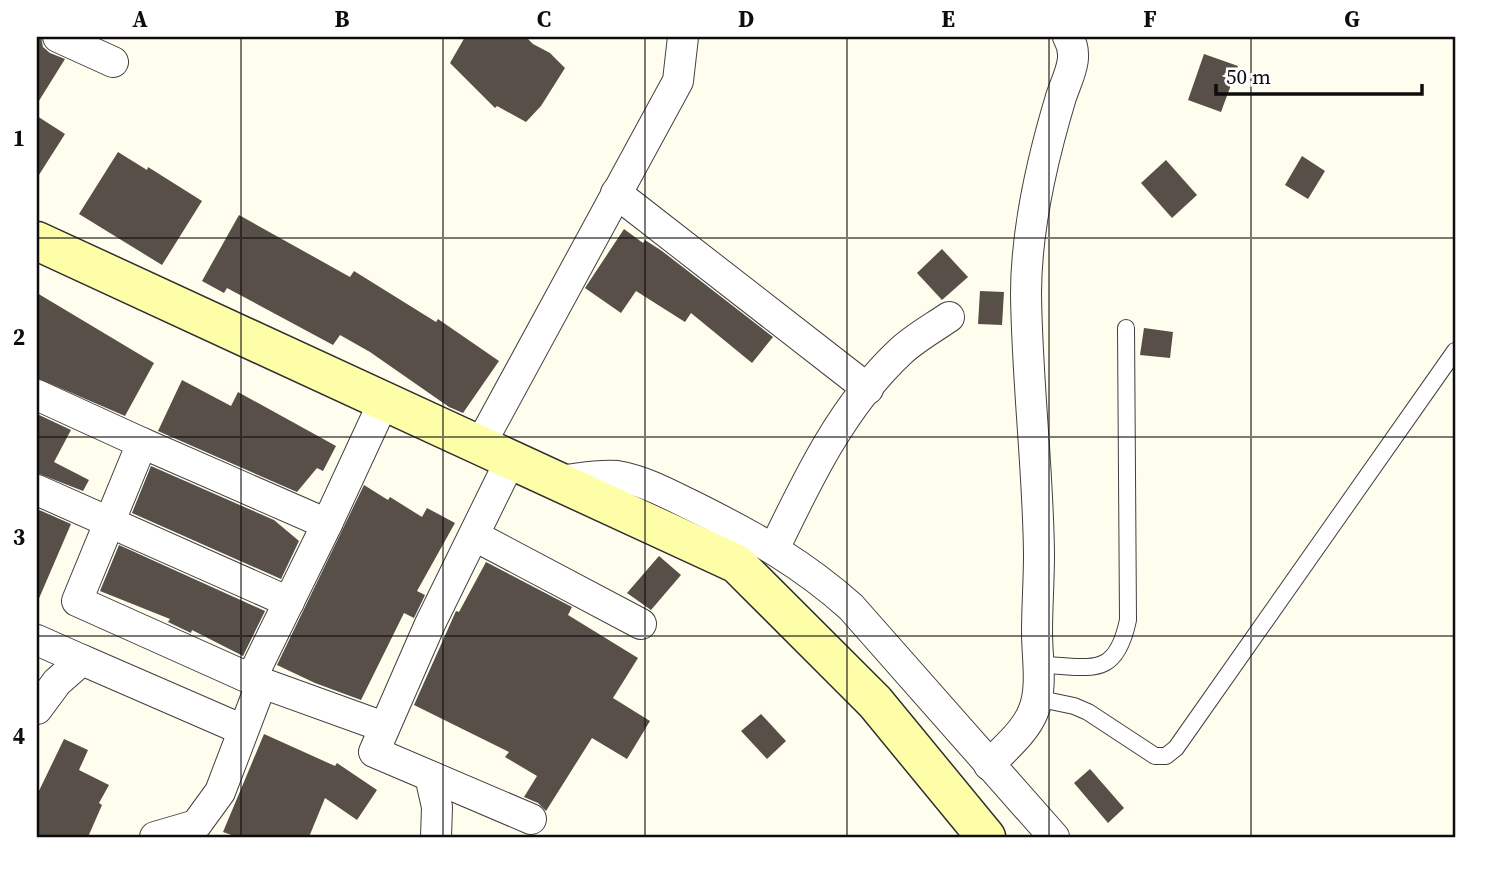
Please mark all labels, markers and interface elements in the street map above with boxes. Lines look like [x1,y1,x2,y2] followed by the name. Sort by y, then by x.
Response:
[132,3,148,35] text: A
[335,3,350,35] text: B
[537,3,551,35] text: C
[738,3,754,35] text: D
[941,3,955,35] text: E
[1143,3,1157,35] text: F
[1344,3,1360,35] text: G
[1216,52,1422,96] scale bar
[1226,62,1271,91] text: 50 m
[13,122,25,154] text: 1
[13,321,25,353] text: 2
[13,521,25,553] text: 3
[13,720,25,752] text: 4

